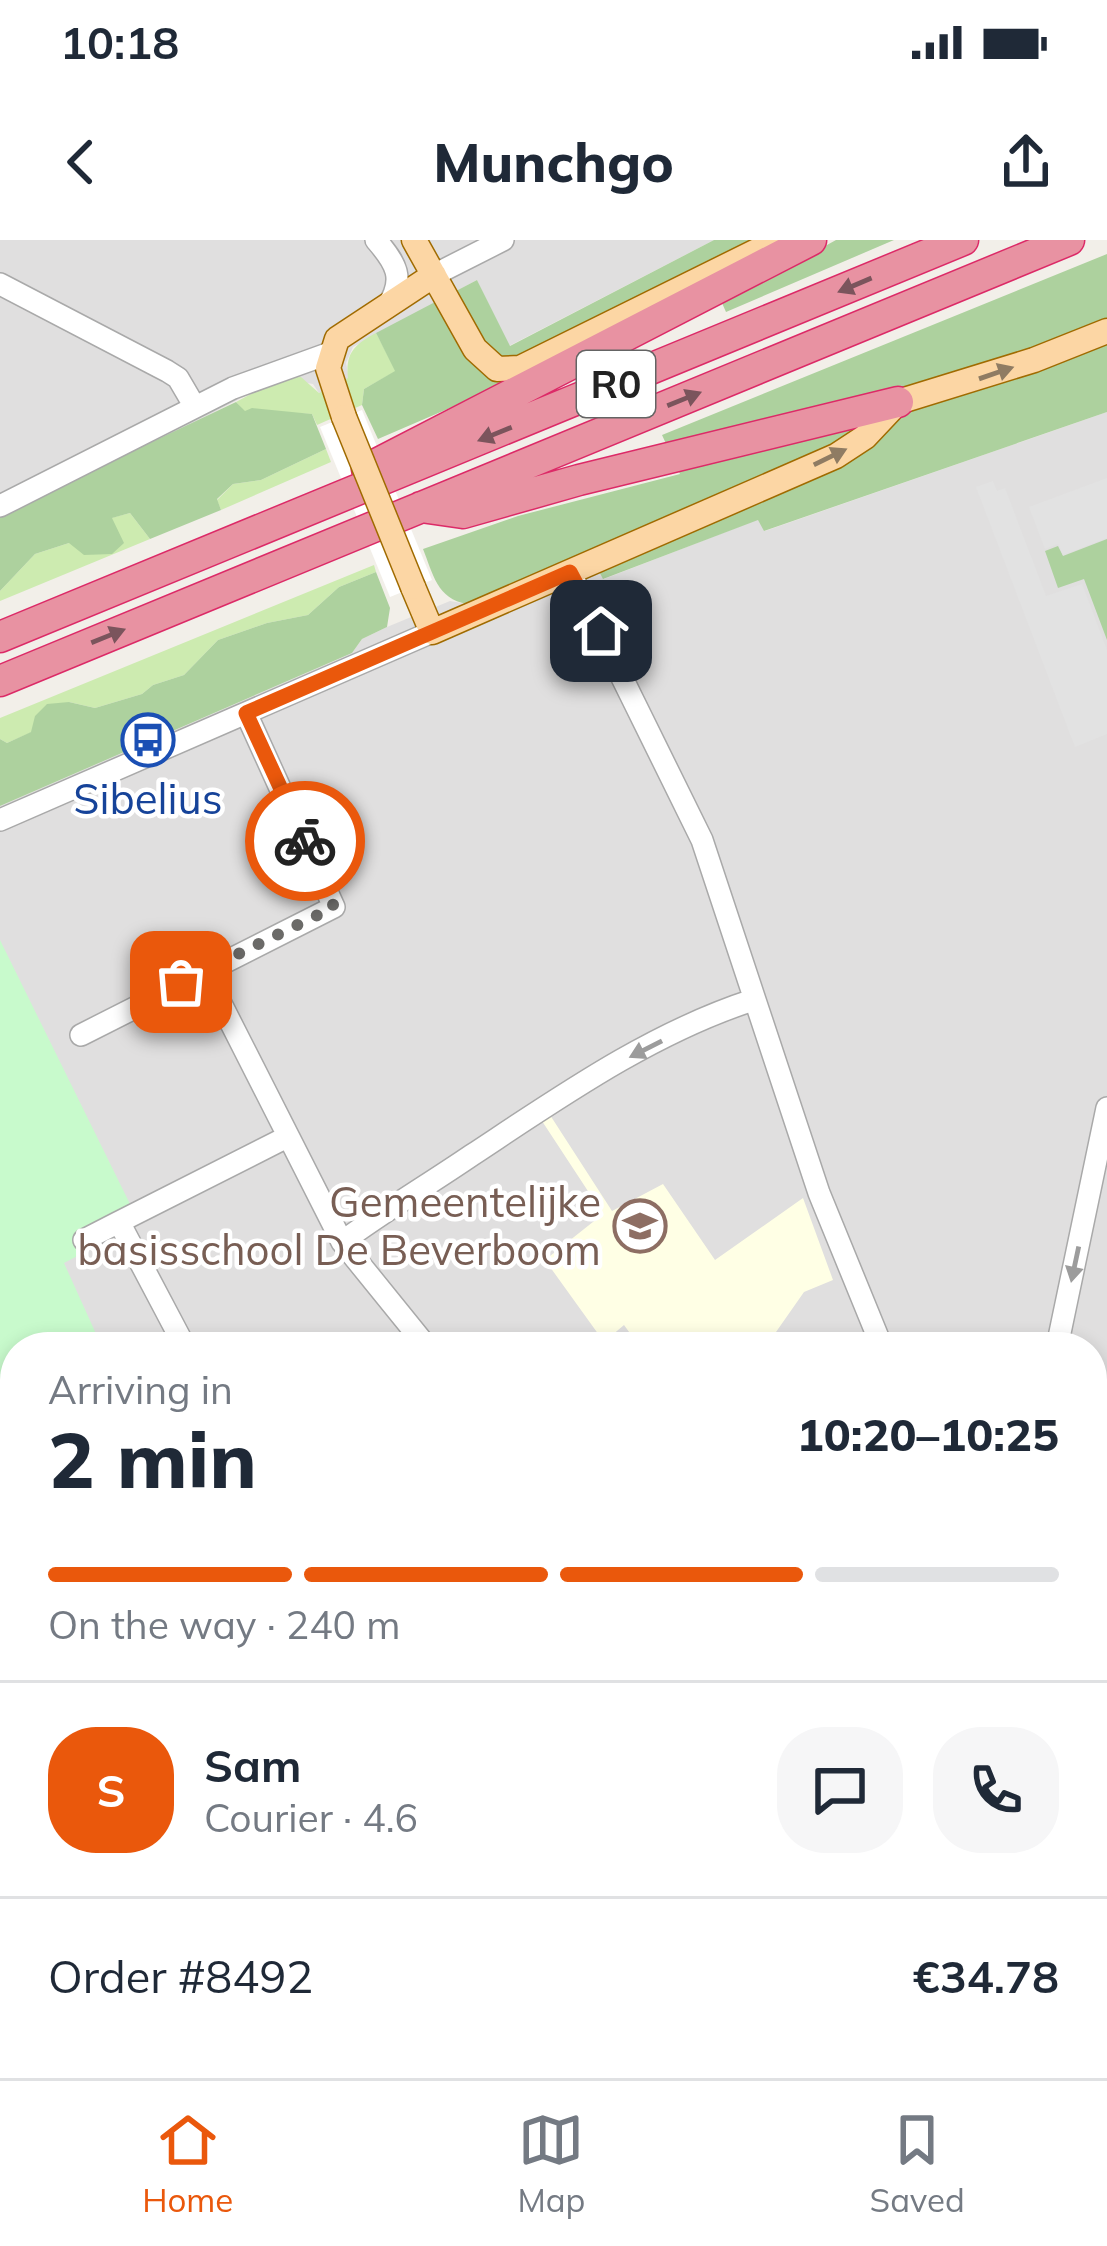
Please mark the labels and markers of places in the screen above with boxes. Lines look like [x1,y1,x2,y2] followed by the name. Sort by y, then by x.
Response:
[550,580,652,682] pin
[120,712,176,768] bus stop icon: Sibelius
[73,772,223,825] place label: Sibelius
[130,931,232,1033] pin
[77,1175,601,1276] place label: Gemeentelijke basisschool De Beverboom
[612,1198,668,1254] school or university icon: Gemeentelijke basisschool De Beverboom

